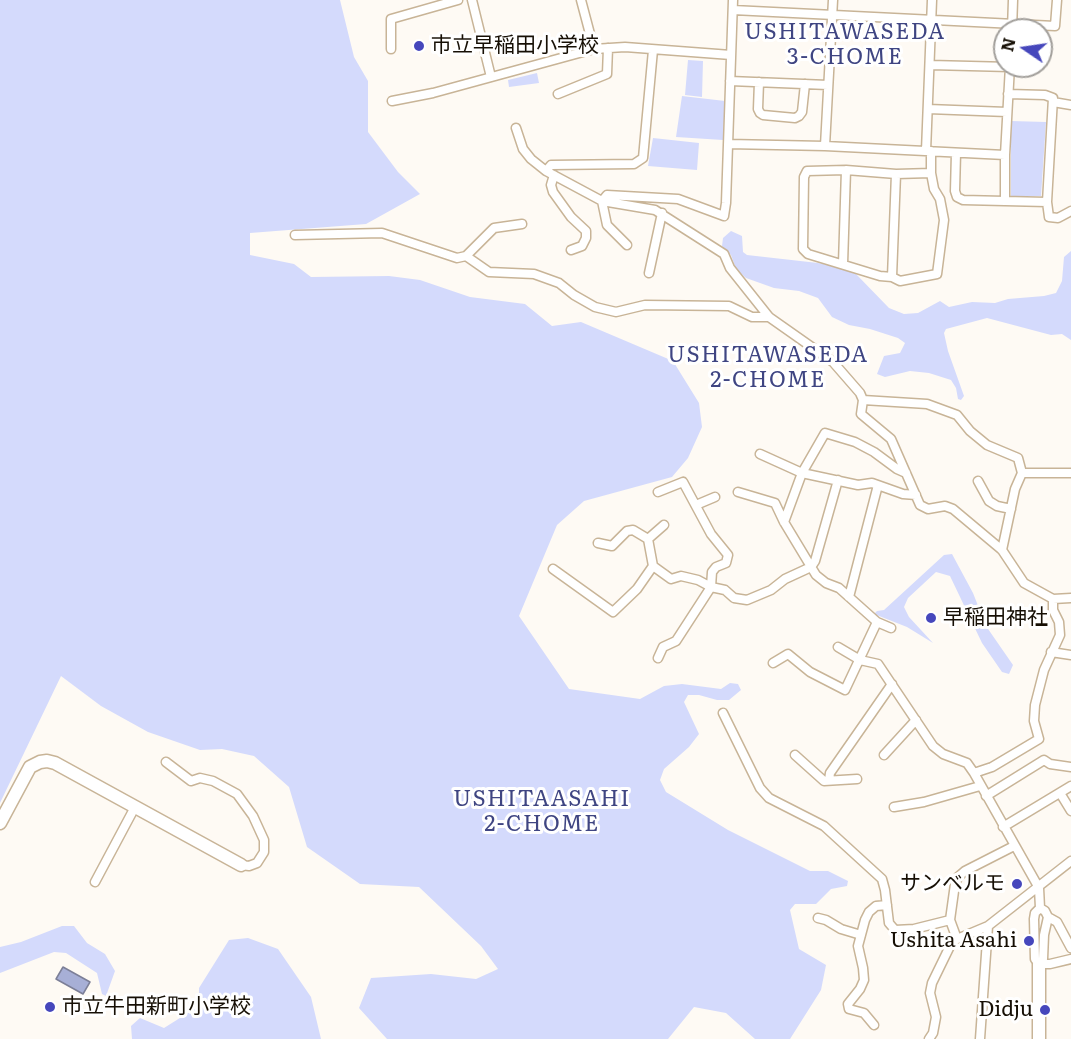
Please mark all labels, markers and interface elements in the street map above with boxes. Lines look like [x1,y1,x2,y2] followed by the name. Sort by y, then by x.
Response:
[993,18,1053,78] north arrow
[744,20,946,72] district label: USHITAWASEDA 3-CHOME
[431,33,599,59] place label: 市立早稲田小学校
[994,35,1021,54] text: N
[412,39,426,53] marker: 市立早稲田小学校
[667,343,869,394] district label: USHITAWASEDA 2-CHOME
[943,605,1048,631] place label: 早稲田神社
[924,611,938,625] marker: 早稲田神社
[453,787,631,838] district label: USHITAASAHI 2-CHOME
[900,871,1005,897] place label: サンベルモ
[1010,877,1024,891] marker: サンベルモ
[890,928,1017,954] place label: Ushita Asahi
[1022,934,1036,948] marker: Ushita Asahi
[62,994,251,1020] place label: 市立牛田新町小学校
[978,997,1033,1023] place label: Didju
[43,1000,57,1014] marker: 市立牛田新町小学校
[1038,1003,1052,1017] marker: Didju

